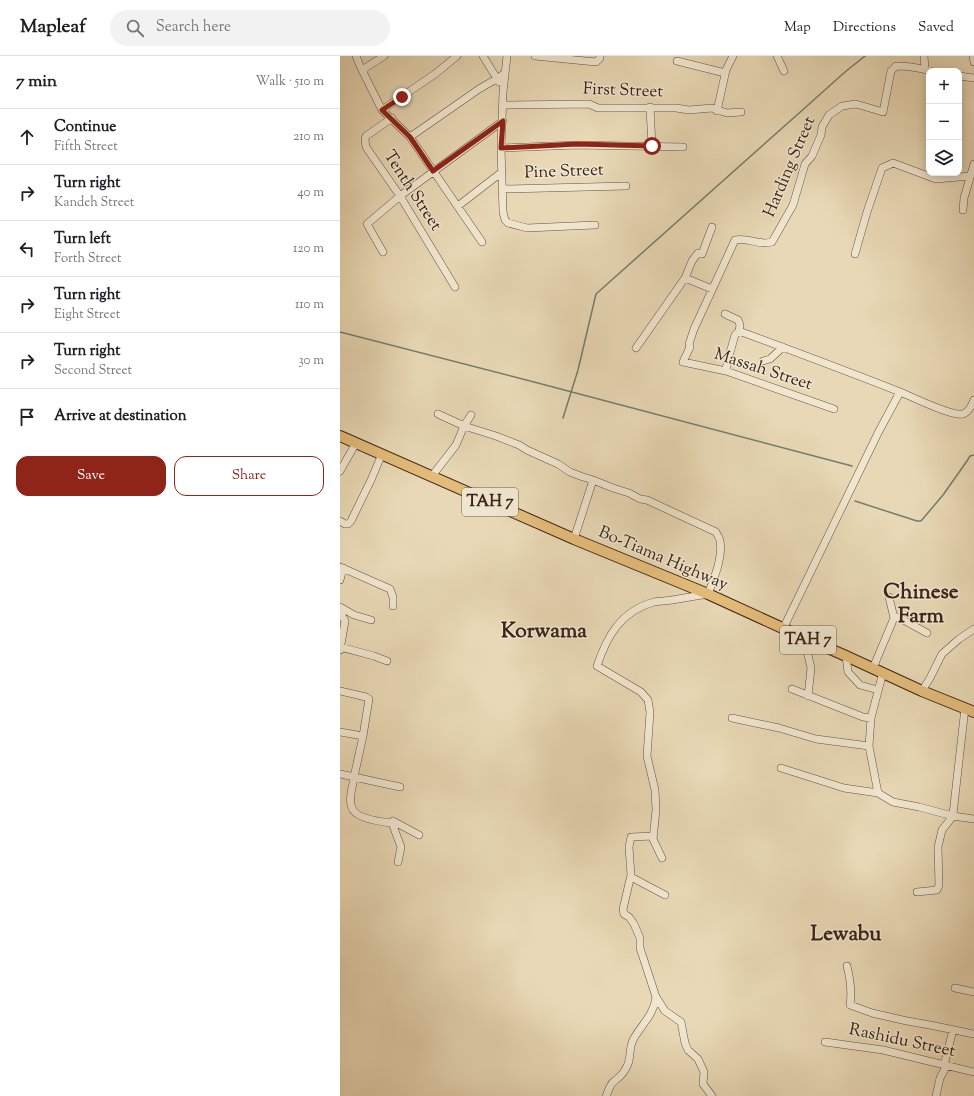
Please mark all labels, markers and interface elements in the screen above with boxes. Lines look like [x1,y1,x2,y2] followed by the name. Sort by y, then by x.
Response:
[110,10,390,46] search box
[20,14,86,41] text: Mapleaf
[124,17,146,39] icon: search
[156,17,231,38] text: Search here
[784,18,811,38] text: Map
[833,18,896,38] text: Directions
[918,18,954,38] text: Saved
[926,68,962,176] map controls
[926,68,962,104] button: +
[16,70,57,94] text: 7 min
[256,73,324,91] text: Walk · 510 m
[582,78,664,104] street label: First Street
[393,88,411,106] route end
[926,104,962,140] button: −
[758,113,822,221] street label: Harding Street
[54,117,116,138] text: Continue
[16,126,38,148] icon: ahead
[293,128,324,146] text: 210 m
[643,137,661,155] route start
[54,138,118,156] text: Fifth Street
[926,140,962,176] button: layers
[377,146,447,236] street label: Tenth Street
[524,159,604,185] street label: Pine Street
[54,173,120,194] text: Turn right
[16,182,38,204] icon: right
[297,184,324,202] text: 40 m
[54,194,134,212] text: Kandeh Street
[54,229,111,250] text: Turn left
[16,238,38,260] icon: left
[293,240,324,258] text: 120 m
[54,250,121,268] text: Forth Street
[54,285,120,306] text: Turn right
[16,294,38,316] icon: right
[295,296,324,314] text: 110 m
[54,306,120,324] text: Eight Street
[54,341,120,362] text: Turn right
[711,343,815,397] street label: Massah Street
[16,350,38,372] icon: right
[298,352,324,370] text: 30 m
[54,362,132,380] text: Second Street
[16,406,38,428] icon: arrive
[54,406,187,427] text: Arrive at destination
[16,456,166,496] button: Save
[174,456,324,496] button: Share
[462,488,518,516] road number: TAH 7
[594,521,732,597] street label: Bo-Tiama Highway
[883,578,959,632] district label: Chinese Farm
[501,617,587,647] district label: Korwama
[780,626,836,654] road number: TAH 7
[811,920,882,950] district label: Lewabu
[847,1018,958,1064] street label: Rashidu Street

